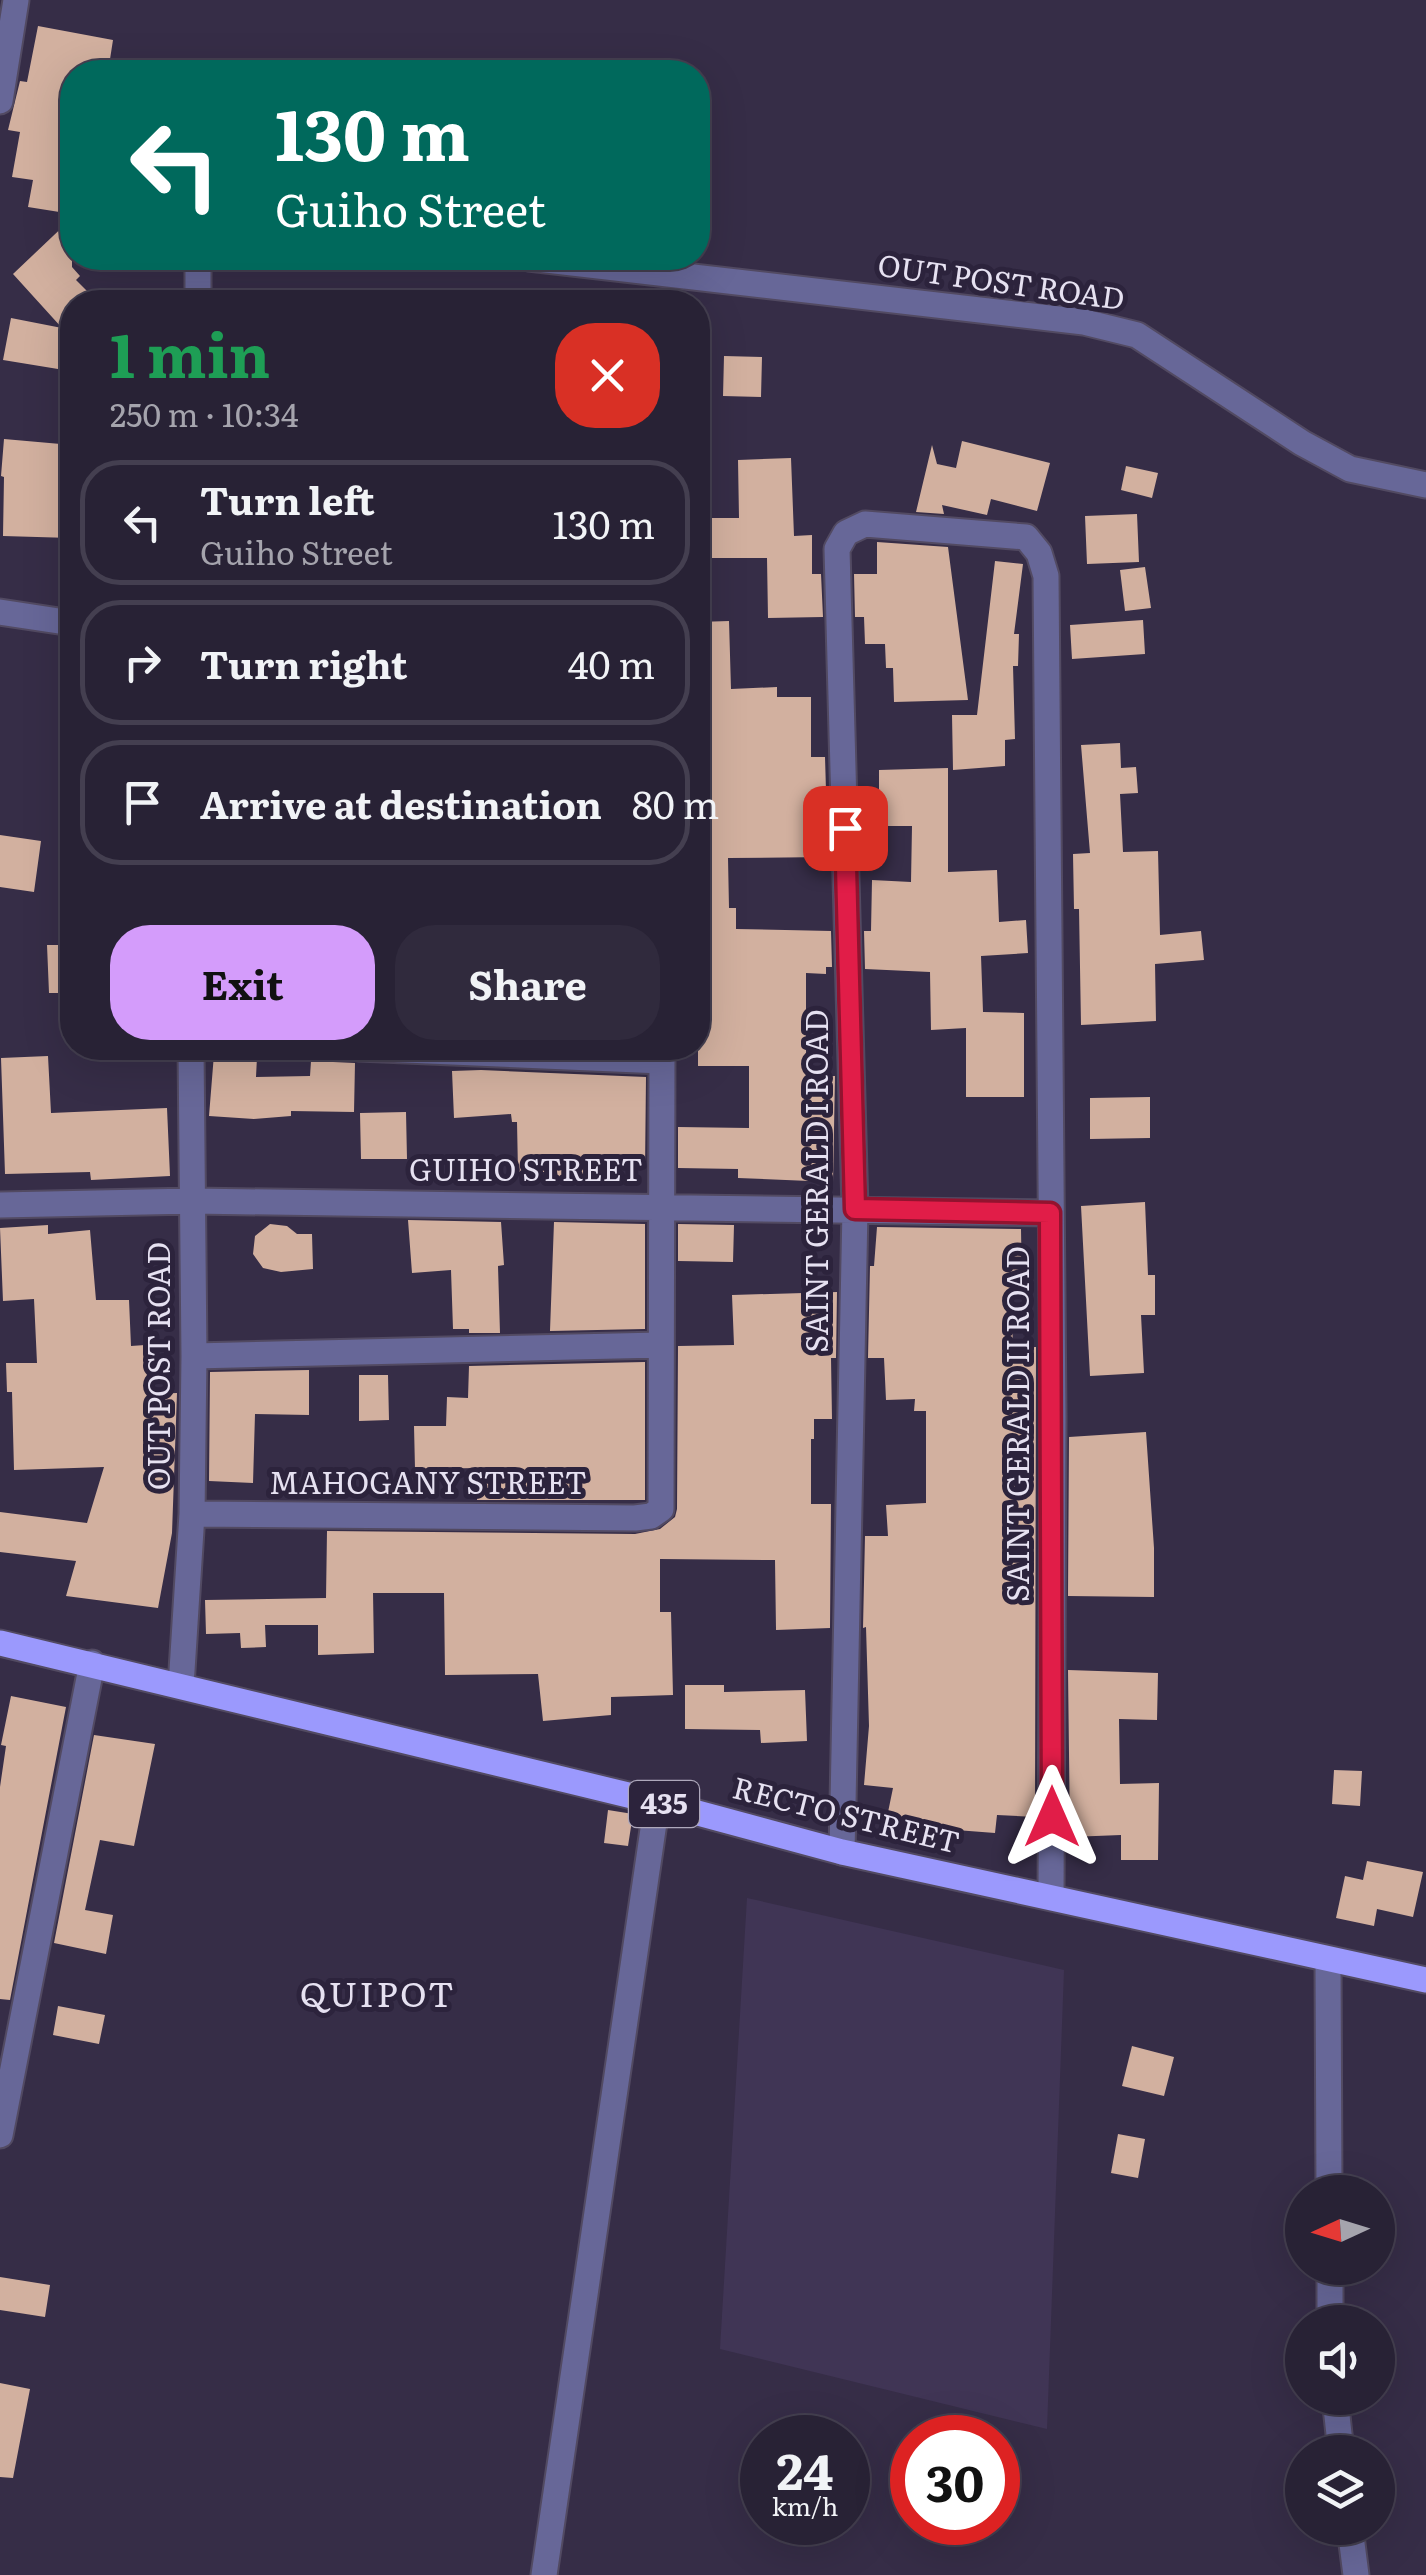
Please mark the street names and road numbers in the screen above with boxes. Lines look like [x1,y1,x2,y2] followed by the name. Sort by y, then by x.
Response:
[875,241,1128,319] street label: OUT POST ROAD
[793,1009,837,1353] street label: SAINT GERALD I ROAD
[409,1146,643,1190] street label: GUIHO STREET
[135,1242,179,1490] street label: OUT POST ROAD
[994,1246,1038,1602] street label: SAINT GERALD II ROAD
[269,1459,587,1503] street label: MAHOGANY STREET
[729,1764,965,1863] street label: RECTO STREET
[629,1781,699,1827] road number: 435

